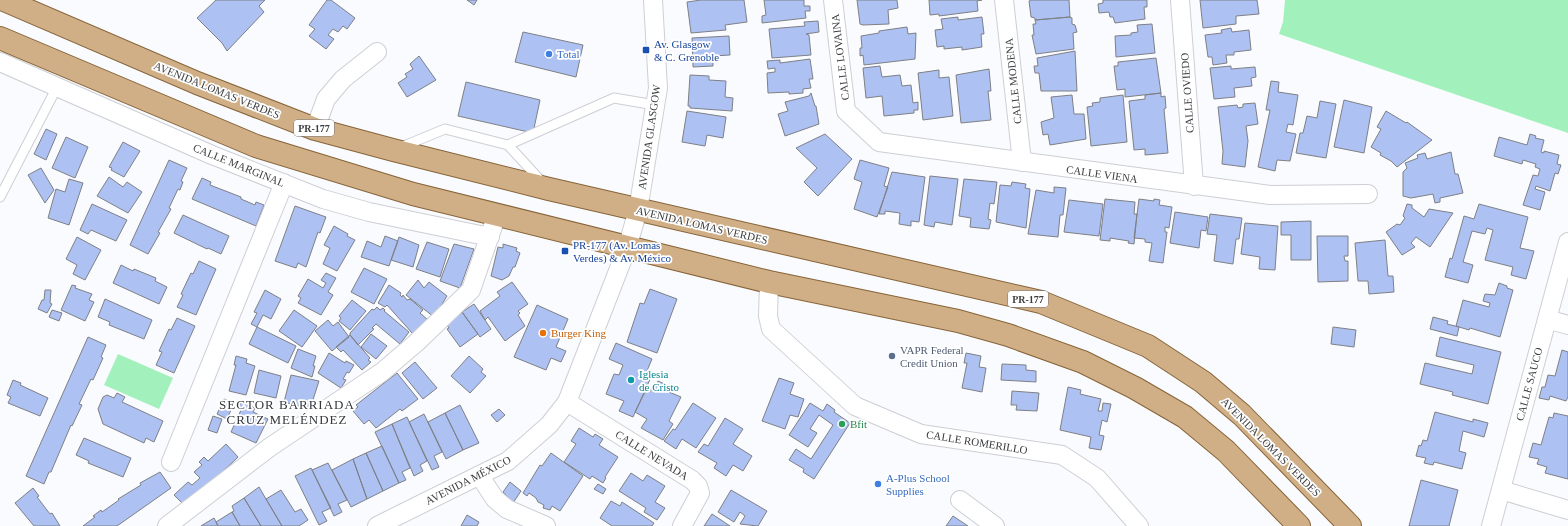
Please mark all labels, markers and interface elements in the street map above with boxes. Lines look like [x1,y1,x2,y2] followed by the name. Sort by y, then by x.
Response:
[829,13,851,101] street label: CALLE LOVAINA
[1003,37,1023,125] street label: CALLE MODENA
[654,38,719,63] place label: Av. Glasgow & C. Grenoble
[641,45,651,55] marker: Av. Glasgow & C. Grenoble
[557,48,579,60] place label: Total
[544,49,554,59] marker: Total
[1178,52,1196,134] street label: CALLE OVIEDO
[152,59,282,121] street label: AVENIDA LOMAS VERDES
[636,83,662,190] street label: AVENIDA GLASGOW
[294,120,334,136] road number: PR-177
[192,141,287,189] street label: CALLE MARGINAL
[1065,163,1139,185] street label: CALLE VIENA
[635,204,769,246] street label: AVENIDA LOMAS VERDES
[573,239,672,265] place label: PR-177 (Av. Lomas Verdes) & Av. México
[560,246,570,256] marker: PR-177 (Av. Lomas Verdes) & Av. México
[1008,291,1048,307] road number: PR-177
[551,327,607,339] place label: Burger King
[538,328,548,338] marker: Burger King
[900,344,964,369] place label: VAPR Federal Credit Union
[1513,346,1545,422] street label: CALLE SAUCO
[887,351,897,361] marker: VAPR Federal Credit Union
[639,368,680,393] place label: Iglesia de Cristo
[626,375,636,385] marker: Iglesia de Cristo
[1219,395,1323,499] street label: AVENIDA LOMAS VERDES
[219,397,355,427] district label: SECTOR BARRIADA CRUZ MELÉNDEZ
[850,418,867,430] place label: Bfit
[837,419,847,429] marker: Bfit
[614,428,691,482] street label: CALLE NEVADA
[926,428,1029,456] street label: CALLE ROMERILLO
[423,453,513,507] street label: AVENIDA MÉXICO
[886,472,950,497] place label: A-Plus School Supplies
[873,479,883,489] marker: A-Plus School Supplies

